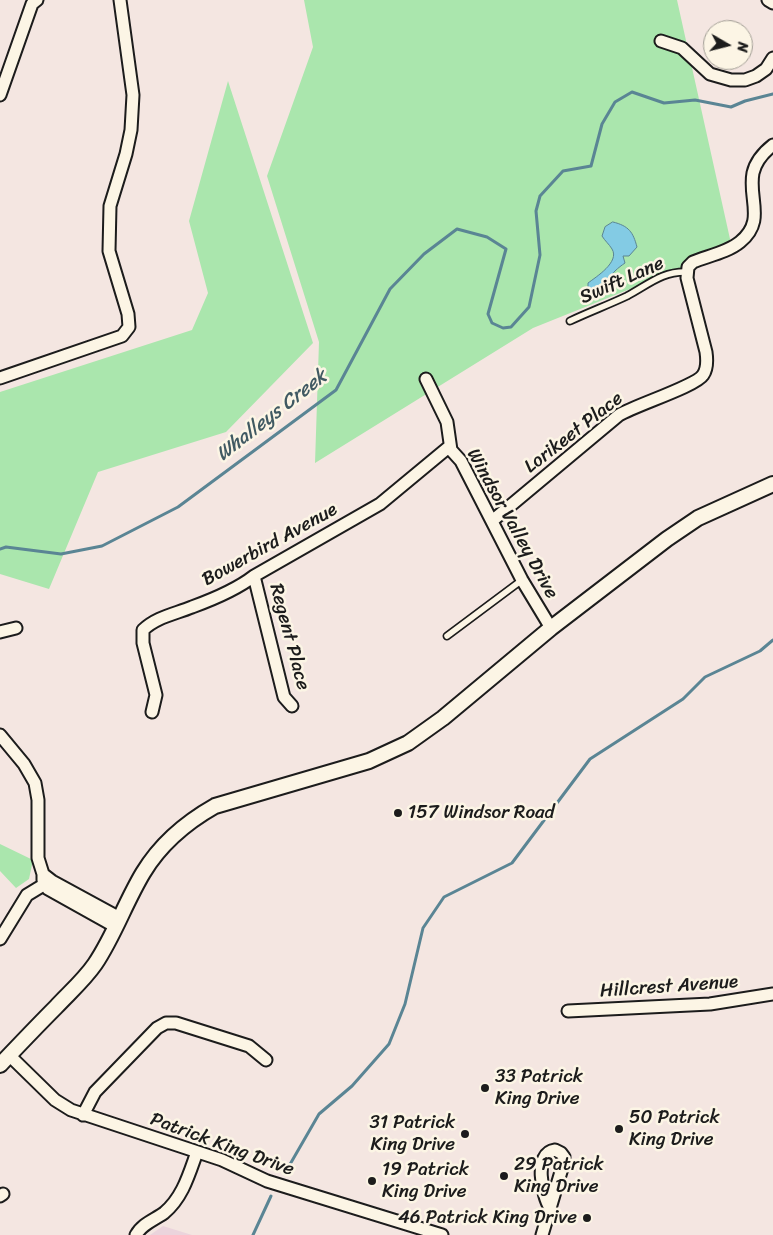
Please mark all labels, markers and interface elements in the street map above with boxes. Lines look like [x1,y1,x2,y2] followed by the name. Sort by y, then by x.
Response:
[703,20,753,70] north arrow
[729,40,755,54] text: N
[576,252,668,310] street label: Swift Lane
[212,365,332,467] water label: Whalleys Creek
[520,387,628,479] street label: Lorikeet Place
[461,445,563,603] street label: Windsor Valley Drive
[198,498,342,592] street label: Bowerbird Avenue
[264,581,314,693] street label: Regent Place
[408,802,555,824] place label: 157 Windsor Road
[392,807,404,819] marker: 157 Windsor Road
[599,971,739,1003] street label: Hillcrest Avenue
[495,1066,583,1110] place label: 33 Patrick King Drive
[479,1082,491,1094] marker: 33 Patrick King Drive
[629,1107,720,1151] place label: 50 Patrick King Drive
[147,1108,297,1182] street label: Patrick King Drive
[370,1112,455,1156] place label: 31 Patrick King Drive
[613,1123,625,1135] marker: 50 Patrick King Drive
[459,1128,471,1140] marker: 31 Patrick King Drive
[514,1154,604,1198] place label: 29 Patrick King Drive
[382,1159,469,1203] place label: 19 Patrick King Drive
[498,1170,510,1182] marker: 29 Patrick King Drive
[366,1175,378,1187] marker: 19 Patrick King Drive
[398,1207,577,1229] place label: 46 Patrick King Drive
[581,1212,593,1224] marker: 46 Patrick King Drive

